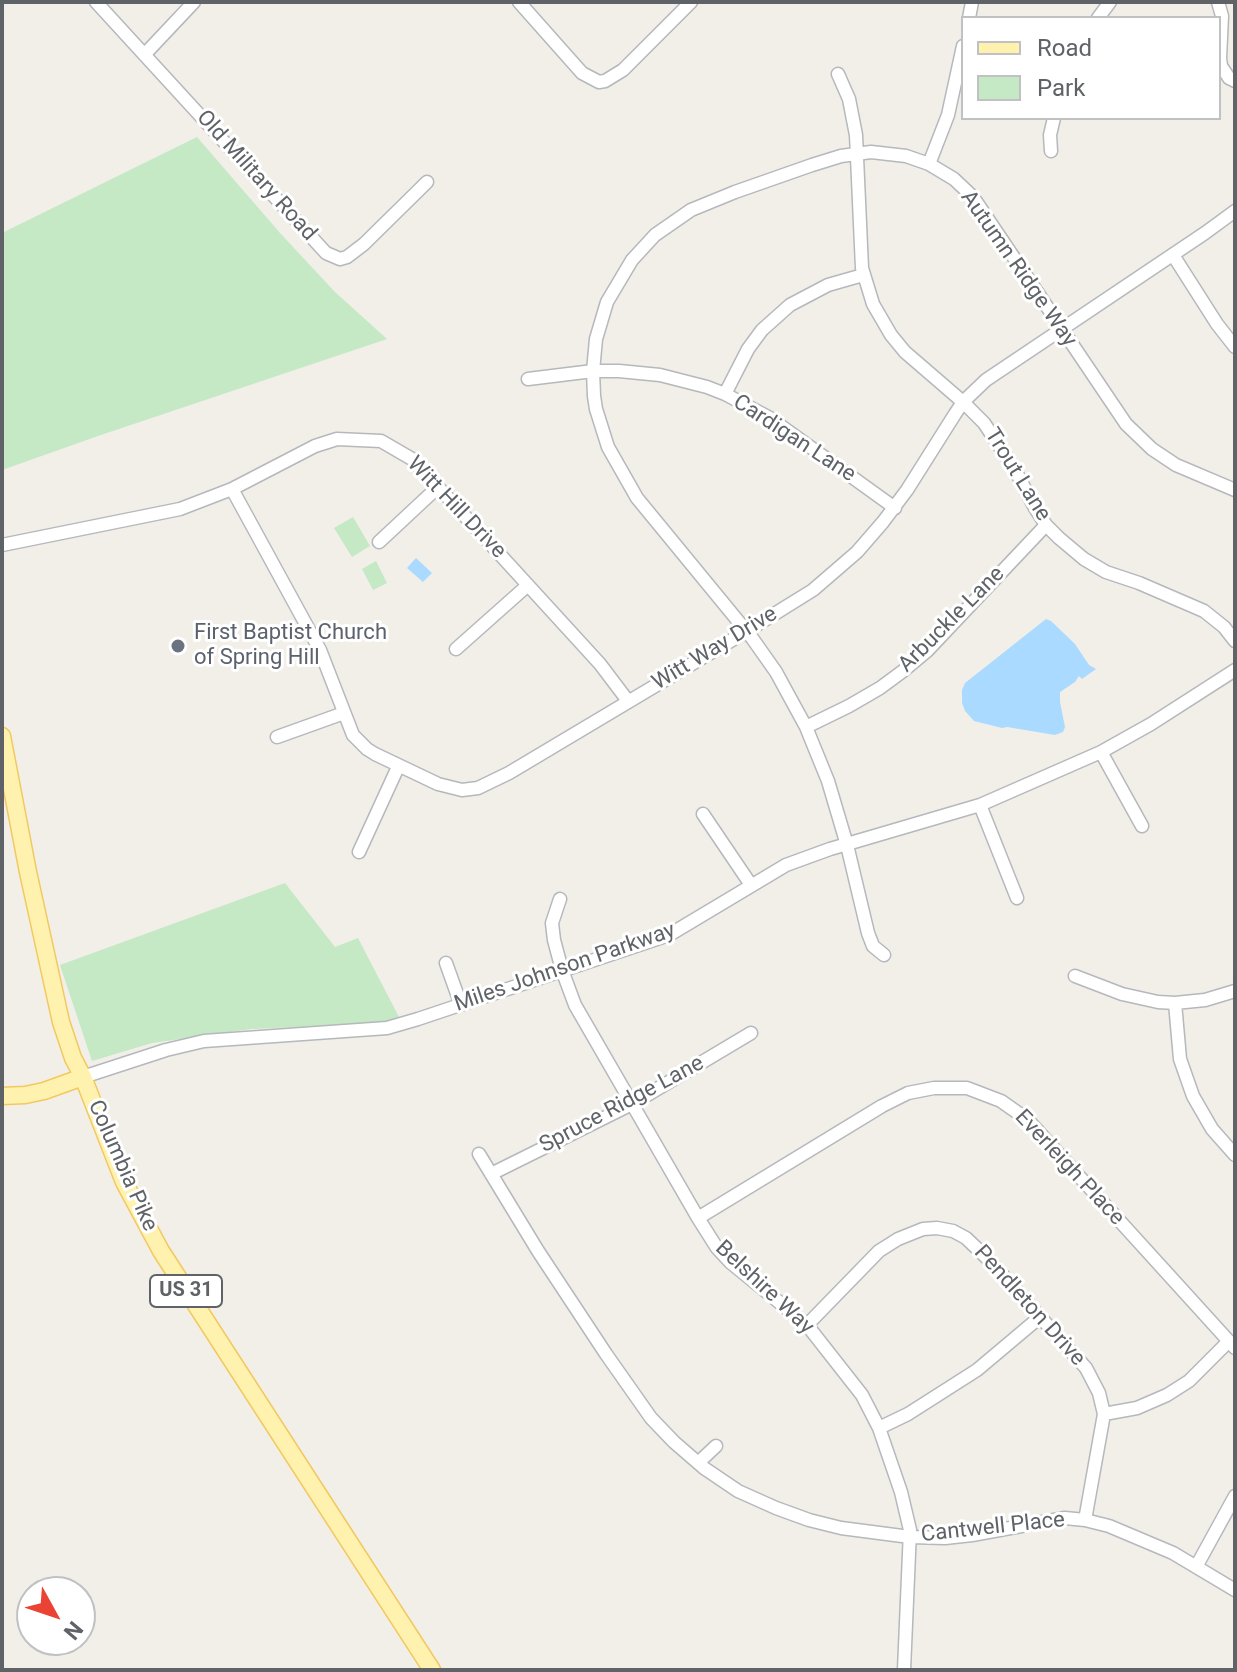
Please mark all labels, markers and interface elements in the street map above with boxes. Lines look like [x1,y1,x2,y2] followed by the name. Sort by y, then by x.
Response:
[961,16,1221,120] legend
[1037,34,1092,62] text: Road
[1037,74,1085,102] text: Park
[190,105,322,247] street label: Old Military Road
[954,186,1082,352] street label: Autumn Ridge Way
[728,390,860,488] street label: Cardigan Lane
[978,424,1056,526] street label: Trout Lane
[401,452,511,564] street label: Witt Hill Drive
[894,562,1010,678] street label: Arbuckle Lane
[648,601,782,697] street label: Witt Way Drive
[194,620,387,672] place label: First Baptist Church of Spring Hill
[169,637,187,655] marker: First Baptist Church of Spring Hill
[451,918,679,1018] street label: Miles Johnson Parkway
[535,1051,709,1159] street label: Spruce Ridge Lane
[81,1096,163,1236] street label: Columbia Pike
[1009,1105,1129,1231] street label: Everleigh Place
[709,1236,819,1340] street label: Belshire Way
[968,1240,1090,1372] street label: Pendleton Drive
[150,1275,222,1307] road number: US 31
[920,1507,1066,1549] street label: Cantwell Place
[16,1576,96,1656] north arrow
[59,1616,88,1644] text: N

